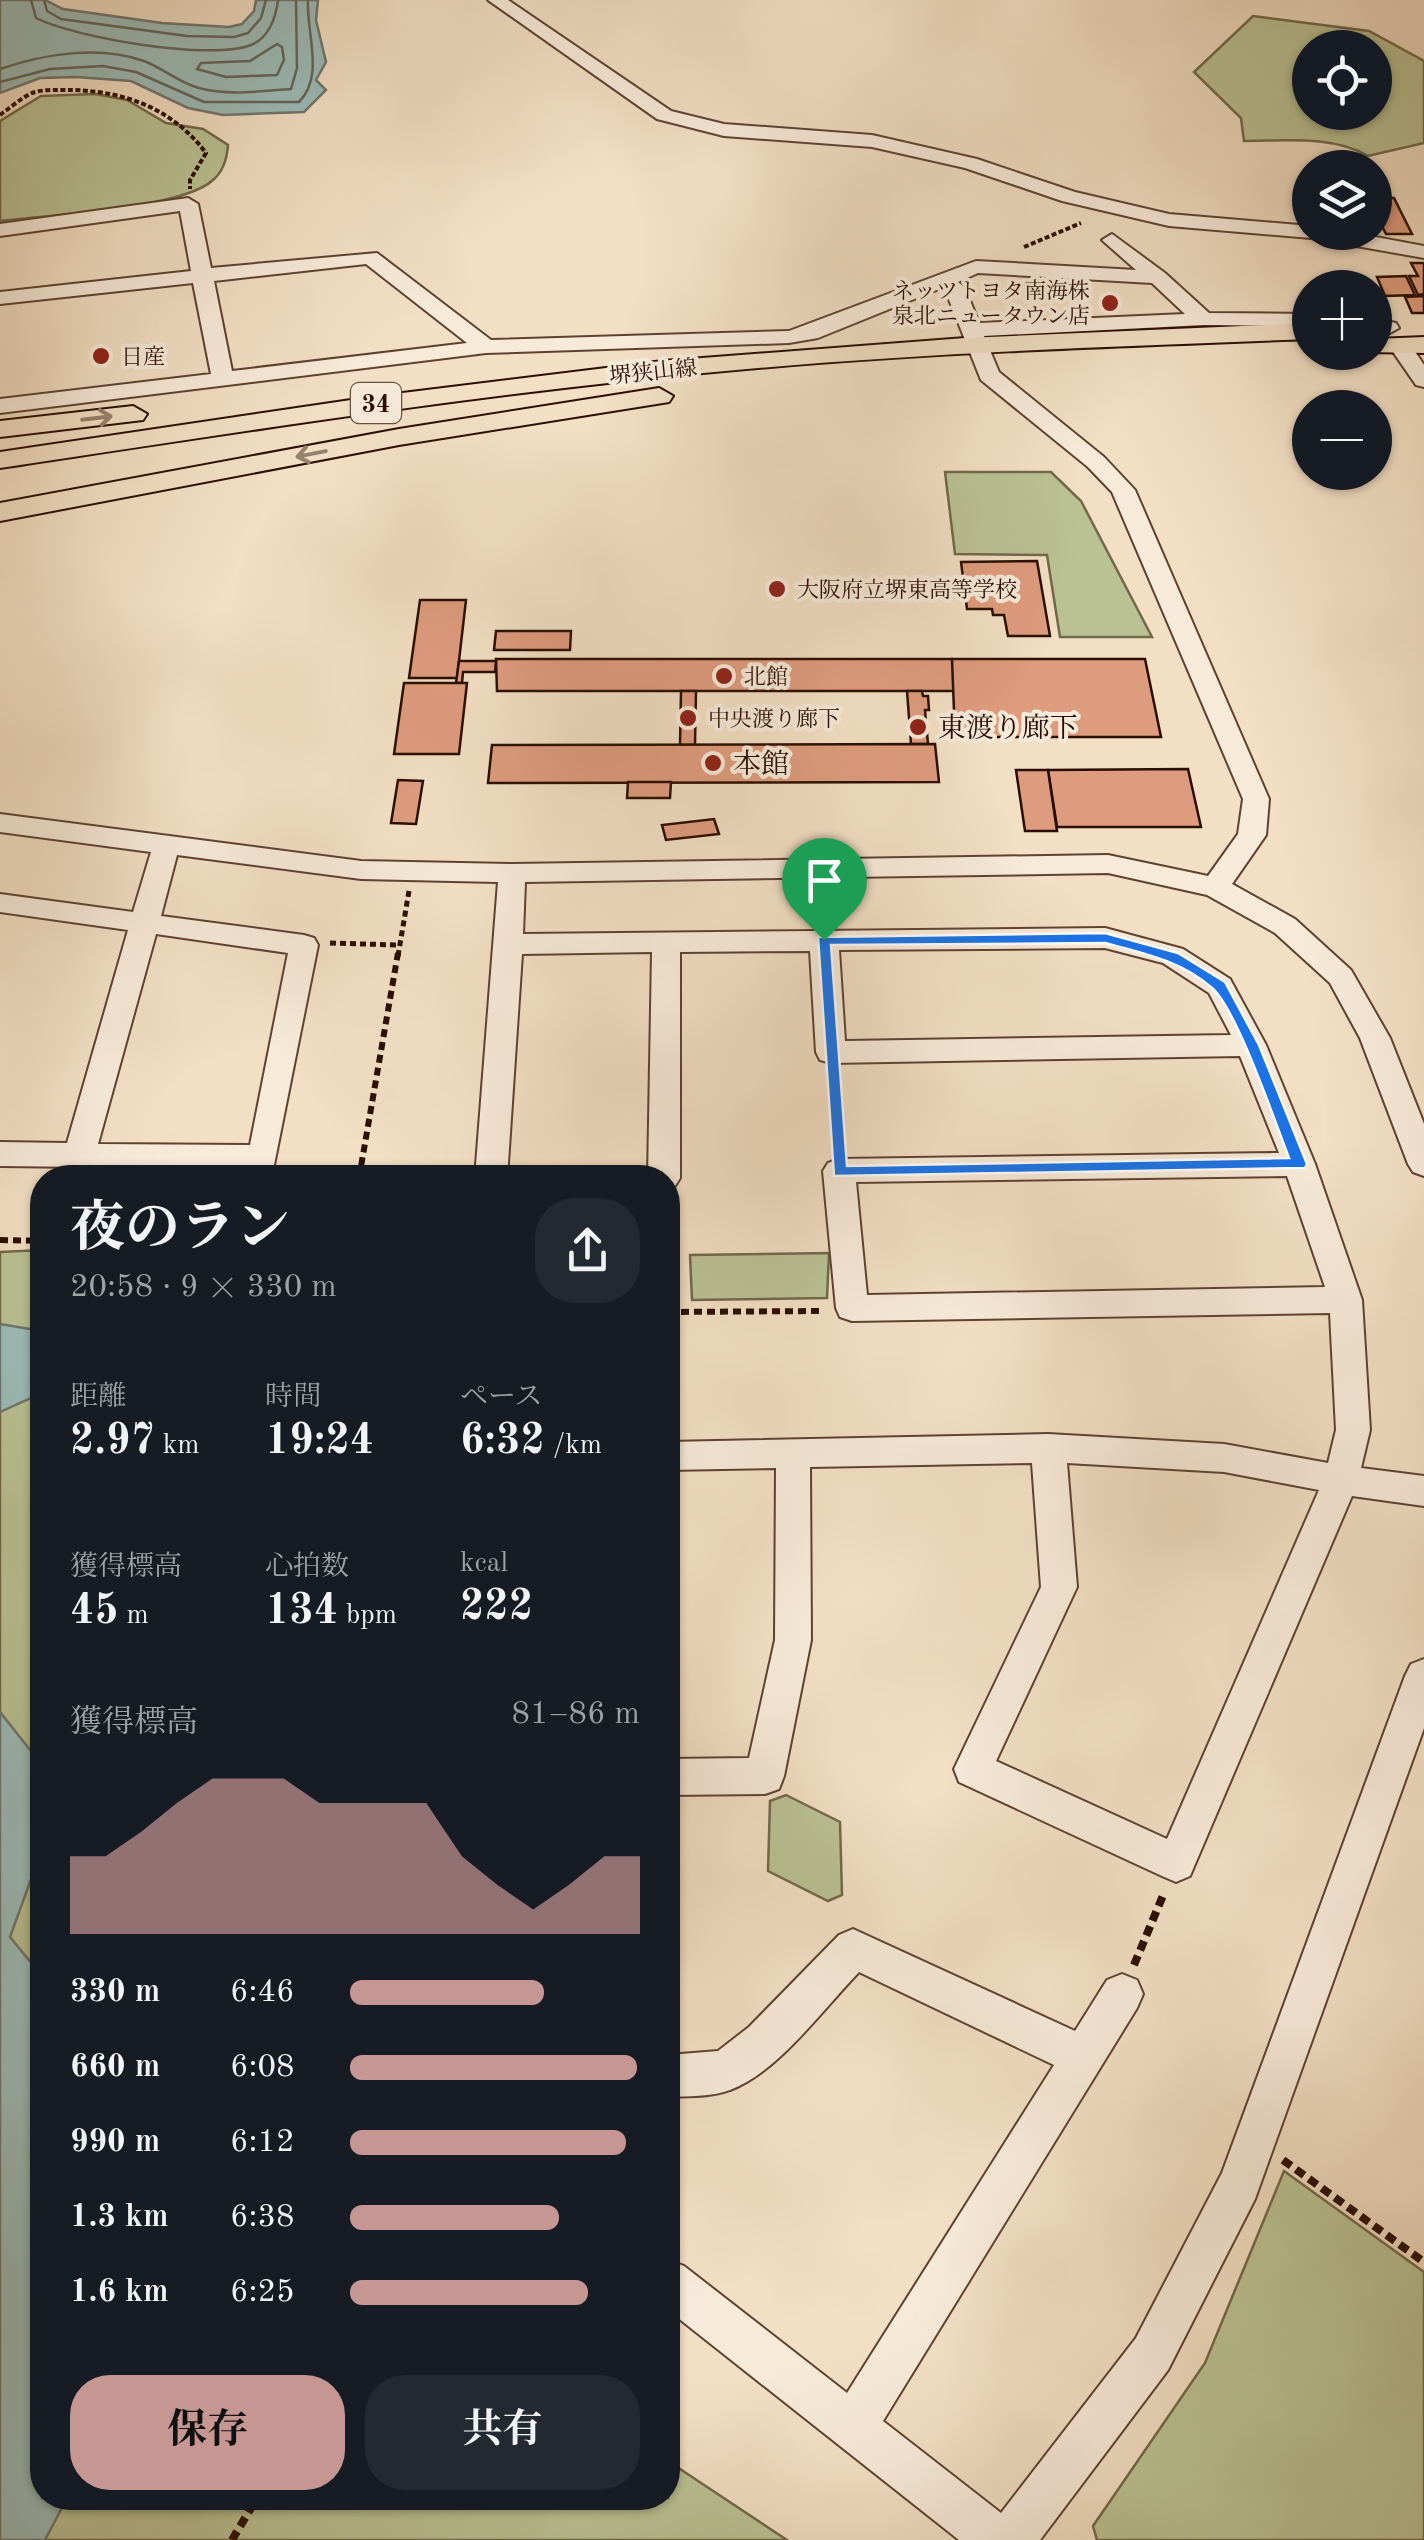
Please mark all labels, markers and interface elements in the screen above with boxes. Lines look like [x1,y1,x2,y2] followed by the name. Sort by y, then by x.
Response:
[1292,30,1392,490] map controls
[1292,30,1392,130] button: locate
[1292,150,1392,250] button: layers
[1292,270,1392,370] button: +
[892,279,1090,328] place label: ネッツトヨタ南海株 泉北ニュータウン店
[1099,292,1121,314] marker: ネッツトヨタ南海株 泉北ニュータウン店
[90,345,112,367] marker: 日産
[121,345,165,369] place label: 日産
[608,355,698,389] street label: 堺狭山線
[351,383,401,423] road number: 34
[1292,390,1392,490] button: −
[80,408,112,427] one-way arrow
[295,445,327,464] one-way arrow
[766,578,788,600] marker: 大阪府立堺東高等学校
[797,578,1017,602] place label: 大阪府立堺東高等学校
[713,665,735,687] marker: 北館
[744,665,788,689] place label: 北館
[677,707,699,729] marker: 中央渡り廊下
[708,707,840,731] place label: 中央渡り廊下
[938,713,1078,744] place label: 東渡り廊下
[907,716,929,738] marker: 東渡り廊下
[733,749,789,780] place label: 本館
[702,752,724,774] marker: 本館
[782,838,867,941] pin
[797,853,852,908] icon: arrive
[535,1198,640,1303] button: share
[70,1203,290,1258] text: 夜のラン
[70,1272,337,1304] text: 20:58 · 9 × 330 m
[70,1384,126,1412] text: 距離
[265,1384,321,1412] text: 時間
[460,1384,543,1412] text: ペース
[70,1421,155,1463] text: 2.97
[265,1421,374,1463] text: 19:24
[460,1421,545,1463] text: 6:32
[155,1432,199,1460] text: km
[545,1432,602,1460] text: /km
[460,1550,508,1578] text: kcal
[70,1554,182,1582] text: 獲得標高
[265,1554,349,1582] text: 心拍数
[460,1587,533,1629] text: 222
[70,1591,119,1633] text: 45
[265,1591,338,1633] text: 134
[119,1602,149,1630] text: m
[338,1602,397,1630] text: bpm
[512,1699,640,1731] text: 81–86 m
[70,1708,198,1740] text: 獲得標高
[70,1977,160,2009] text: 330 m
[230,1977,295,2009] text: 6:46
[70,2052,160,2084] text: 660 m
[230,2052,295,2084] text: 6:08
[70,2127,160,2159] text: 990 m
[230,2127,295,2159] text: 6:12
[70,2202,169,2234] text: 1.3 km
[230,2202,295,2234] text: 6:38
[70,2277,169,2309] text: 1.6 km
[230,2277,295,2309] text: 6:25
[70,2375,345,2490] button: 保存
[365,2375,640,2490] button: 共有

